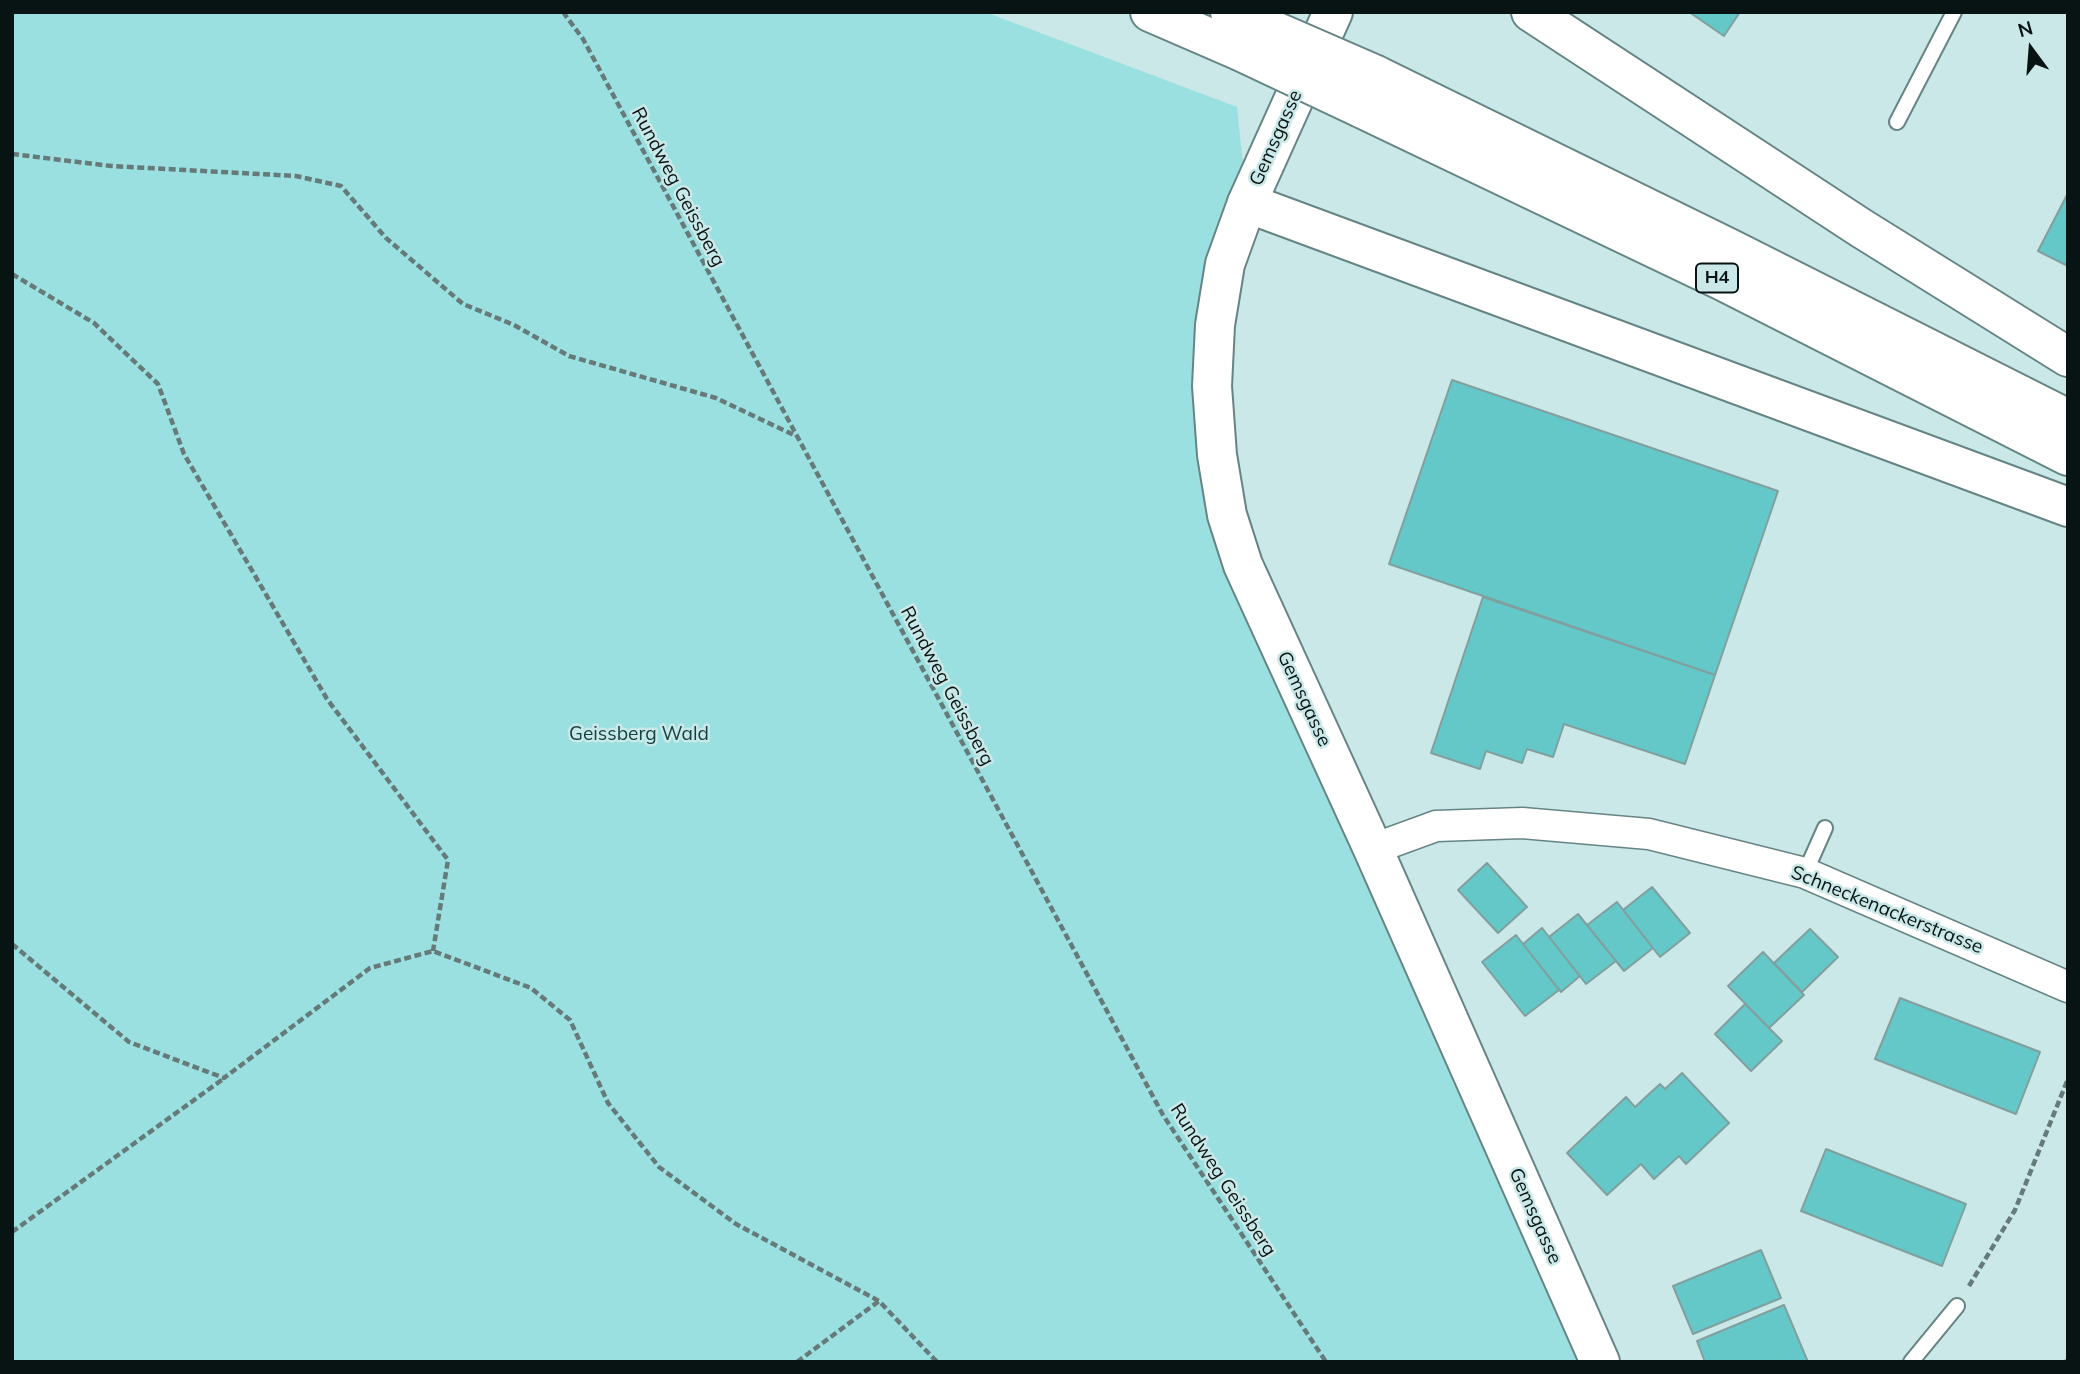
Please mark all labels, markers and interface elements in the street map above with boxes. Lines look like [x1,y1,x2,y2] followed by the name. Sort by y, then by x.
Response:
[1996,14,2066,84] north arrow
[2015,15,2035,42] text: N
[1245,87,1307,189] street label: Gemsgasse
[626,103,730,271] street label: Rundweg Geissberg
[1696,264,1738,292] road number: H4
[895,602,999,770] street label: Rundweg Geissberg
[1272,648,1336,750] street label: Gemsgasse
[569,723,709,745] park label: Geissberg Wald
[1788,861,1986,959] street label: Schneckenackerstrasse
[1165,1099,1281,1261] street label: Rundweg Geissberg
[1504,1165,1566,1267] street label: Gemsgasse

